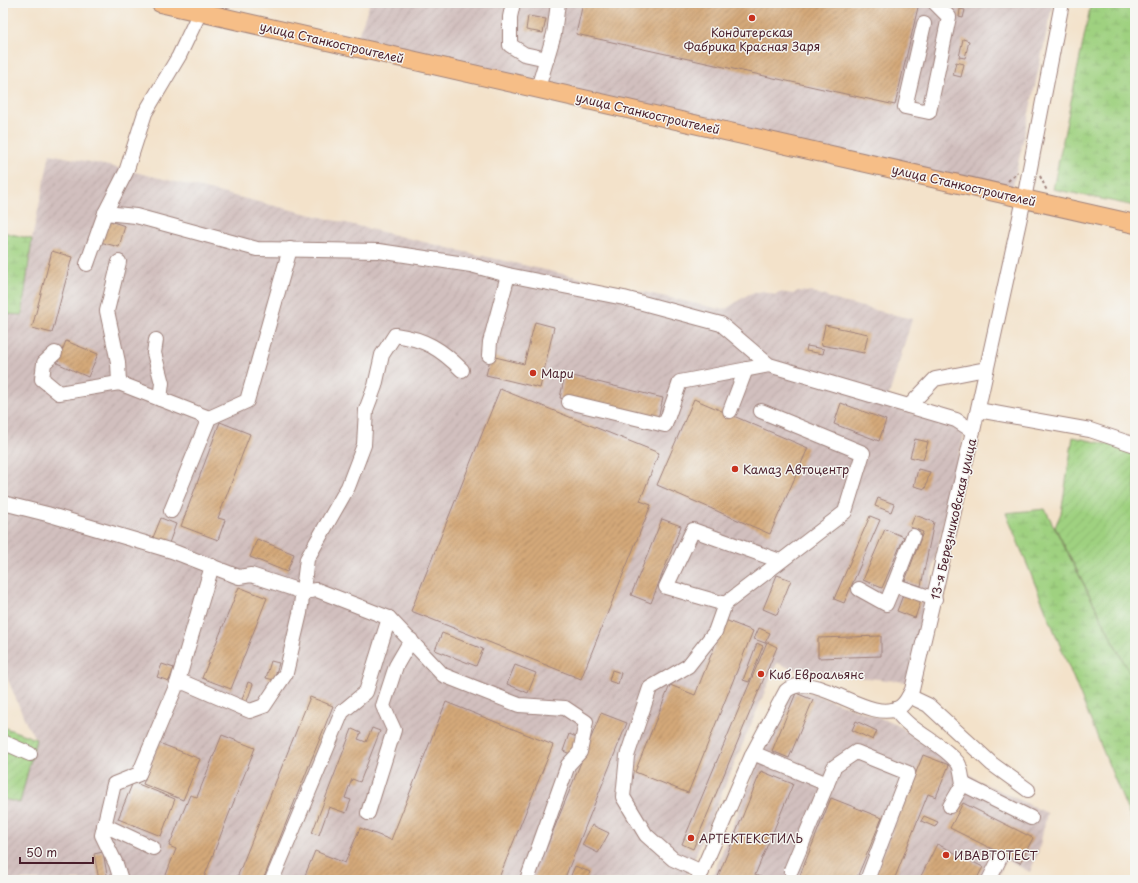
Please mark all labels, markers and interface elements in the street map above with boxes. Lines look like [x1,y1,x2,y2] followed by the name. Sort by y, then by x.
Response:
[747,13,757,23] marker: Кондитерская Фабрика Красная Заря
[258,17,406,67] street label: улица Станкостроителей
[684,23,820,55] place label: Кондитерская Фабрика Красная Заря
[574,88,722,138] street label: улица Станкостроителей
[890,160,1038,210] street label: улица Станкостроителей
[541,364,574,382] place label: Мари
[528,368,538,378] marker: Мари
[926,436,980,601] street label: 13-я Березниковская улица
[743,460,849,478] place label: Камаз Автоцентр
[730,464,740,474] marker: Камаз Автоцентр
[769,665,864,683] place label: Киб Евроальянс
[756,669,766,679] marker: Киб Евроальянс
[699,829,803,847] place label: АРТЕКТЕКСТИЛЬ
[686,833,696,843] marker: АРТЕКТЕКСТИЛЬ
[20,839,93,865] scale bar
[26,843,57,861] text: 50 m
[954,846,1038,864] place label: ИВАВТОТЕСТ
[941,850,951,860] marker: ИВАВТОТЕСТ

